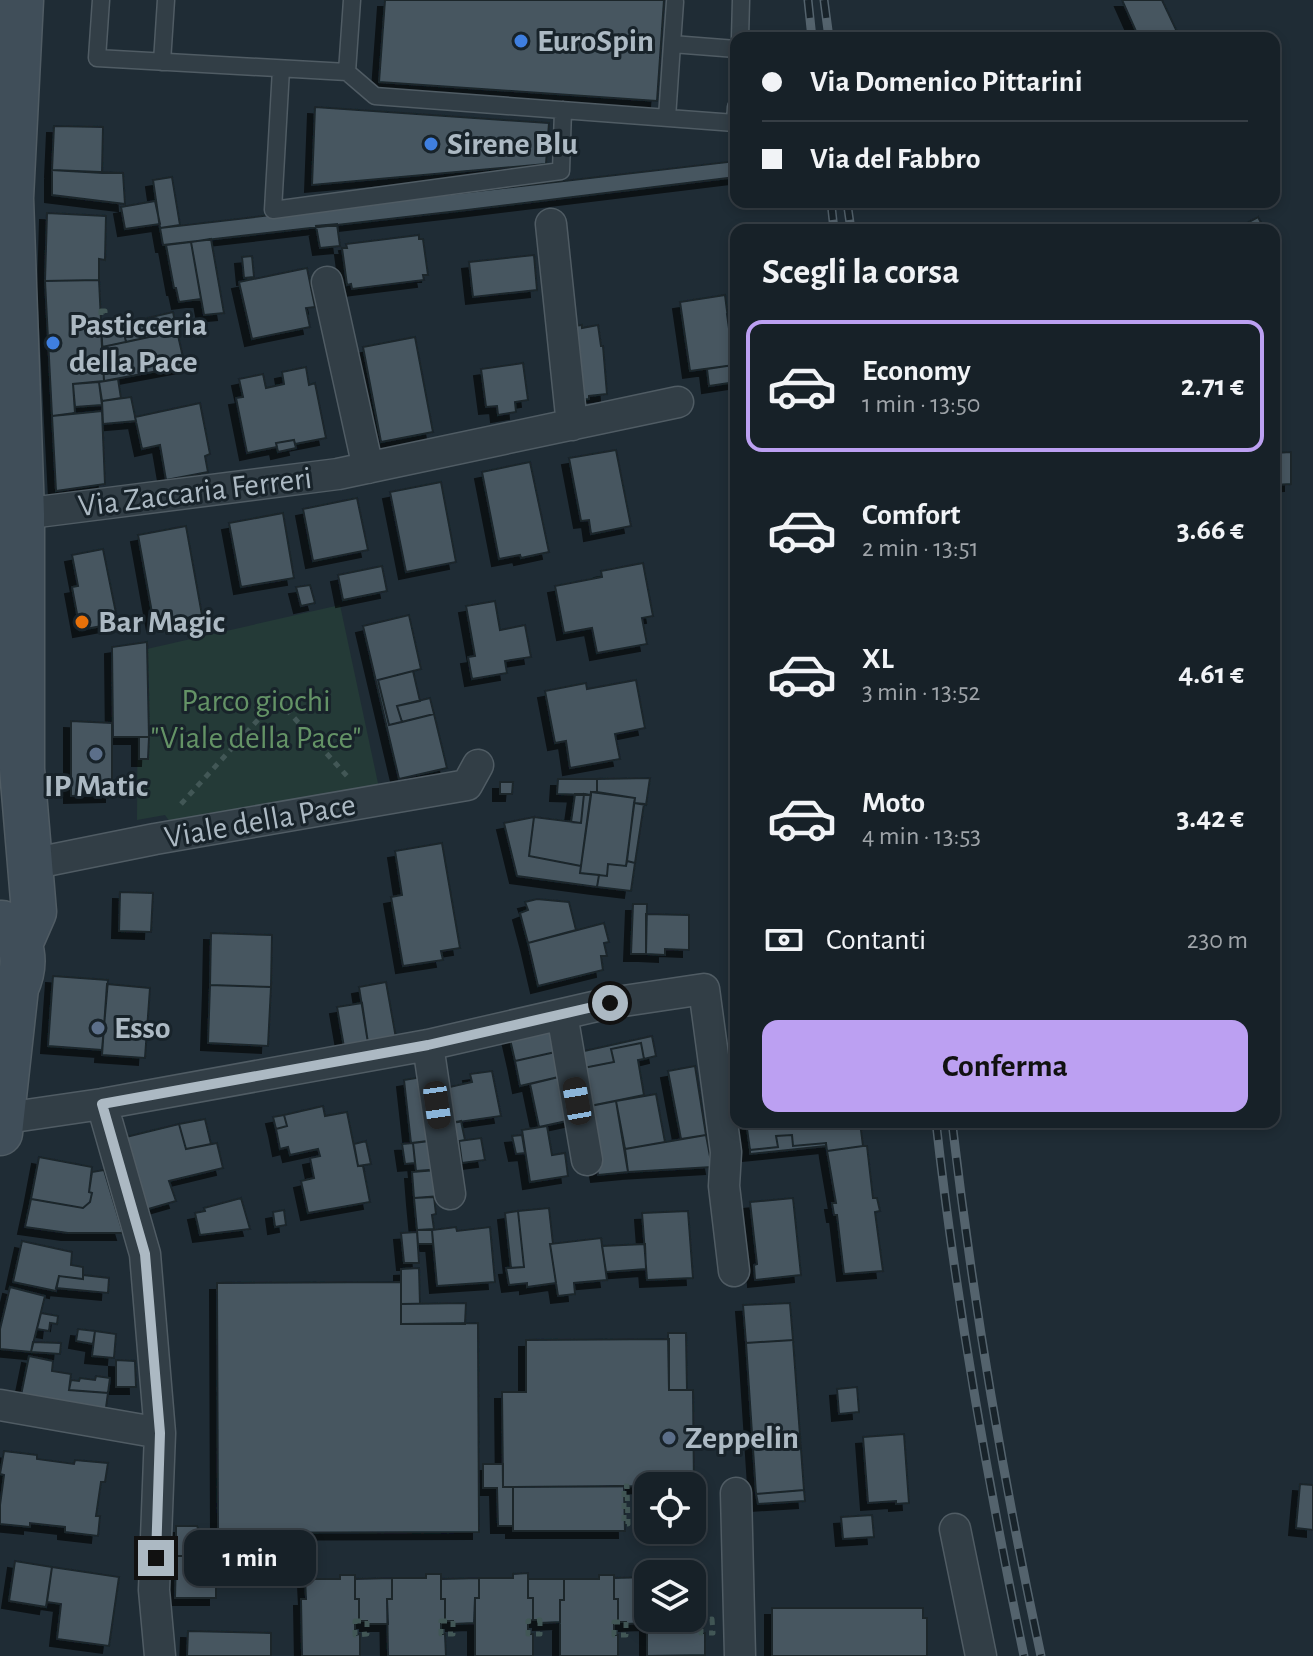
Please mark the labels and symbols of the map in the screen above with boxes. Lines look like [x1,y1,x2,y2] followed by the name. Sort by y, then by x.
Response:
[537,25,654,57] place label: EuroSpin
[512,32,530,50] marker: EuroSpin
[447,128,578,160] place label: Sirene Blu
[422,135,440,153] marker: Sirene Blu
[69,309,207,378] place label: Pasticceria della Pace
[44,334,62,352] marker: Pasticceria della Pace
[76,462,314,522] street label: Via Zaccaria Ferreri
[98,606,225,638] place label: Bar Magic
[73,613,91,631] marker: Bar Magic
[151,685,361,754] park label: Parco giochi "Viale della Pace"
[87,745,105,763] marker: IP Matic
[44,770,148,802] place label: IP Matic
[162,788,358,854] street label: Viale della Pace
[592,985,628,1021] route start
[114,1012,171,1044] place label: Esso
[89,1019,107,1037] marker: Esso
[561,1075,593,1127] car
[422,1080,452,1130] car
[685,1422,799,1454] place label: Zeppelin
[660,1429,678,1447] marker: Zeppelin
[184,1530,316,1586] callout: 1 min
[138,1540,174,1576] route end

